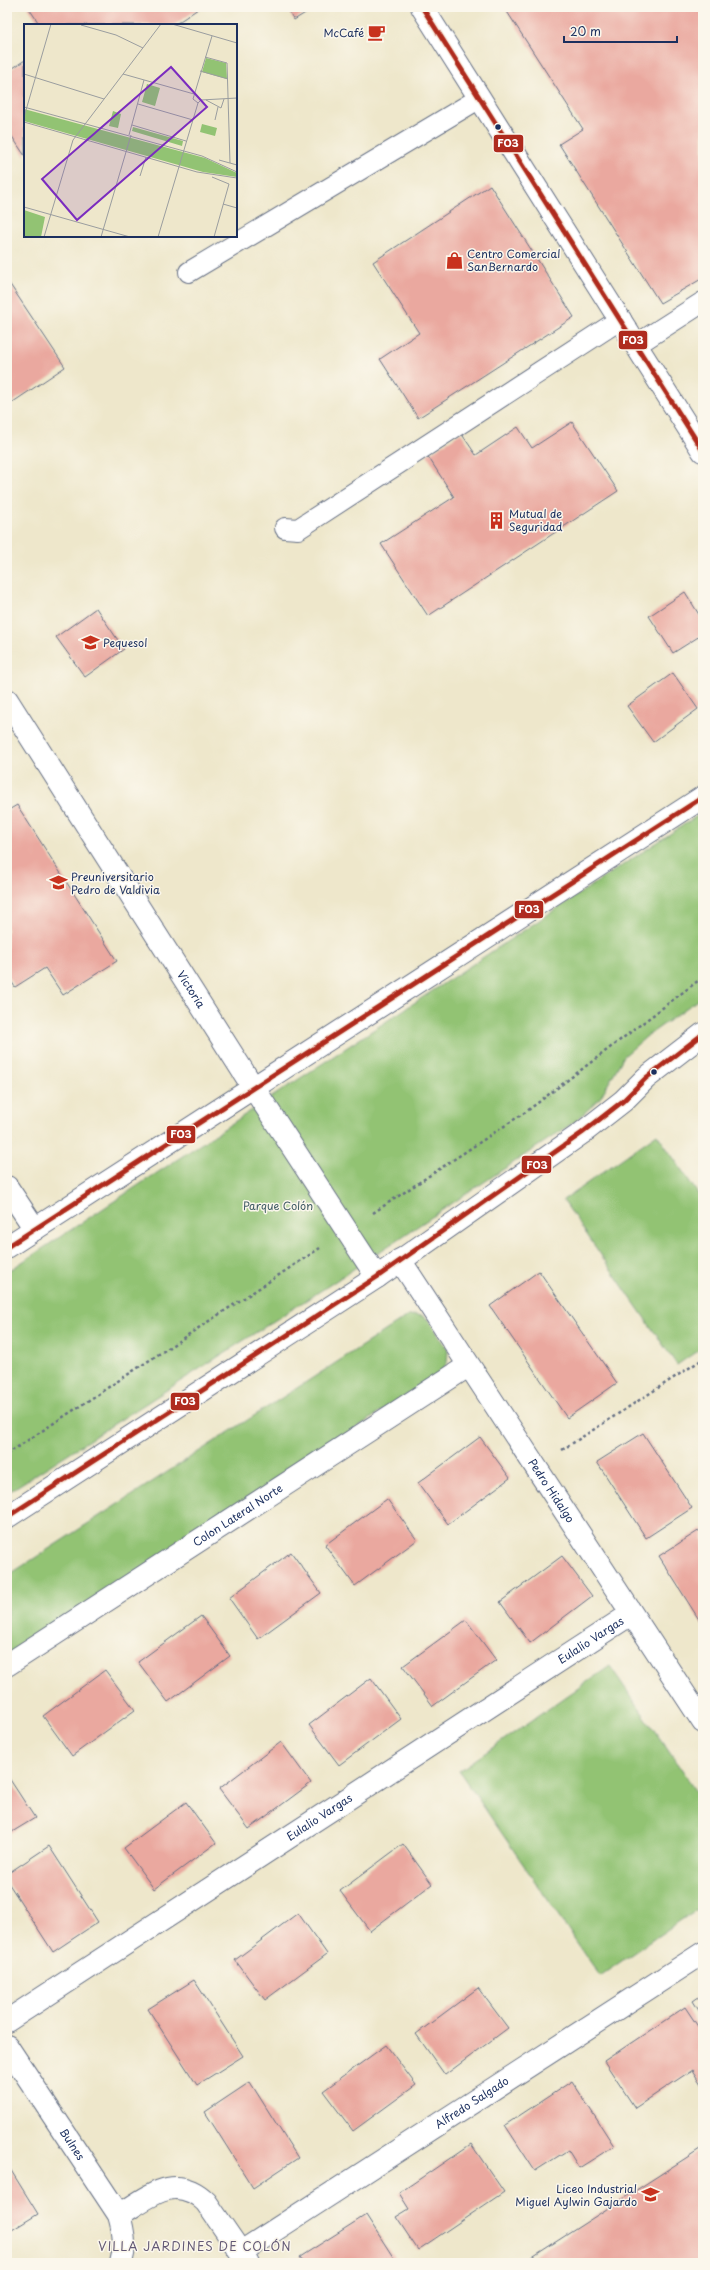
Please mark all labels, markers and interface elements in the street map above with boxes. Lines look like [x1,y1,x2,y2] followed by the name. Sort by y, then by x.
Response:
[564,18,677,44] scale bar
[570,22,601,40] text: 20 m
[367,23,387,43] cafe icon: McCafé
[24,24,237,237] inset map
[323,24,364,41] place label: McCafé
[493,122,503,132] unlabelled marker
[493,134,524,153] line badge: F03
[497,134,519,151] text: F03
[467,245,560,275] place label: Centro Comercial SanBernardo
[444,250,464,270] shop icon: Centro Comercial SanBernardo
[618,330,648,350] line badge: F03
[622,331,644,348] text: F03
[509,505,563,535] place label: Mutual de Seguridad
[486,510,506,530] building icon: Mutual de Seguridad
[80,633,100,653] school or university icon: Pequesol
[103,634,147,651] place label: Pequesol
[71,868,160,898] place label: Preuniversitario Pedro de Valdivia
[48,873,68,893] school or university icon: Preuniversitario Pedro de Valdivia
[514,900,544,919] line badge: F03
[518,900,540,917] text: F03
[173,967,210,1011] street label: Victoria
[649,1067,659,1077] unlabelled marker
[166,1125,196,1144] line badge: F03
[170,1125,192,1142] text: F03
[521,1155,552,1174] line badge: F03
[526,1156,548,1173] text: F03
[243,1197,313,1214] park label: Parque Colón
[170,1392,200,1411] line badge: F03
[174,1392,196,1409] text: F03
[524,1455,579,1526] street label: Pedro Hidalgo
[189,1479,286,1550] street label: Colon Lateral Norte
[554,1612,627,1668] street label: Eulalio Vargas
[283,1789,355,1845] street label: Eulalio Vargas
[431,2072,512,2132] street label: Alfredo Salgado
[56,2125,89,2164] street label: Bulnes
[515,2180,637,2210] place label: Liceo Industrial Miguel Aylwin Gajardo
[640,2185,660,2205] school or university icon: Liceo Industrial Miguel Aylwin Gajardo
[98,2237,292,2255] district label: VILLA JARDINES DE COLÓN

